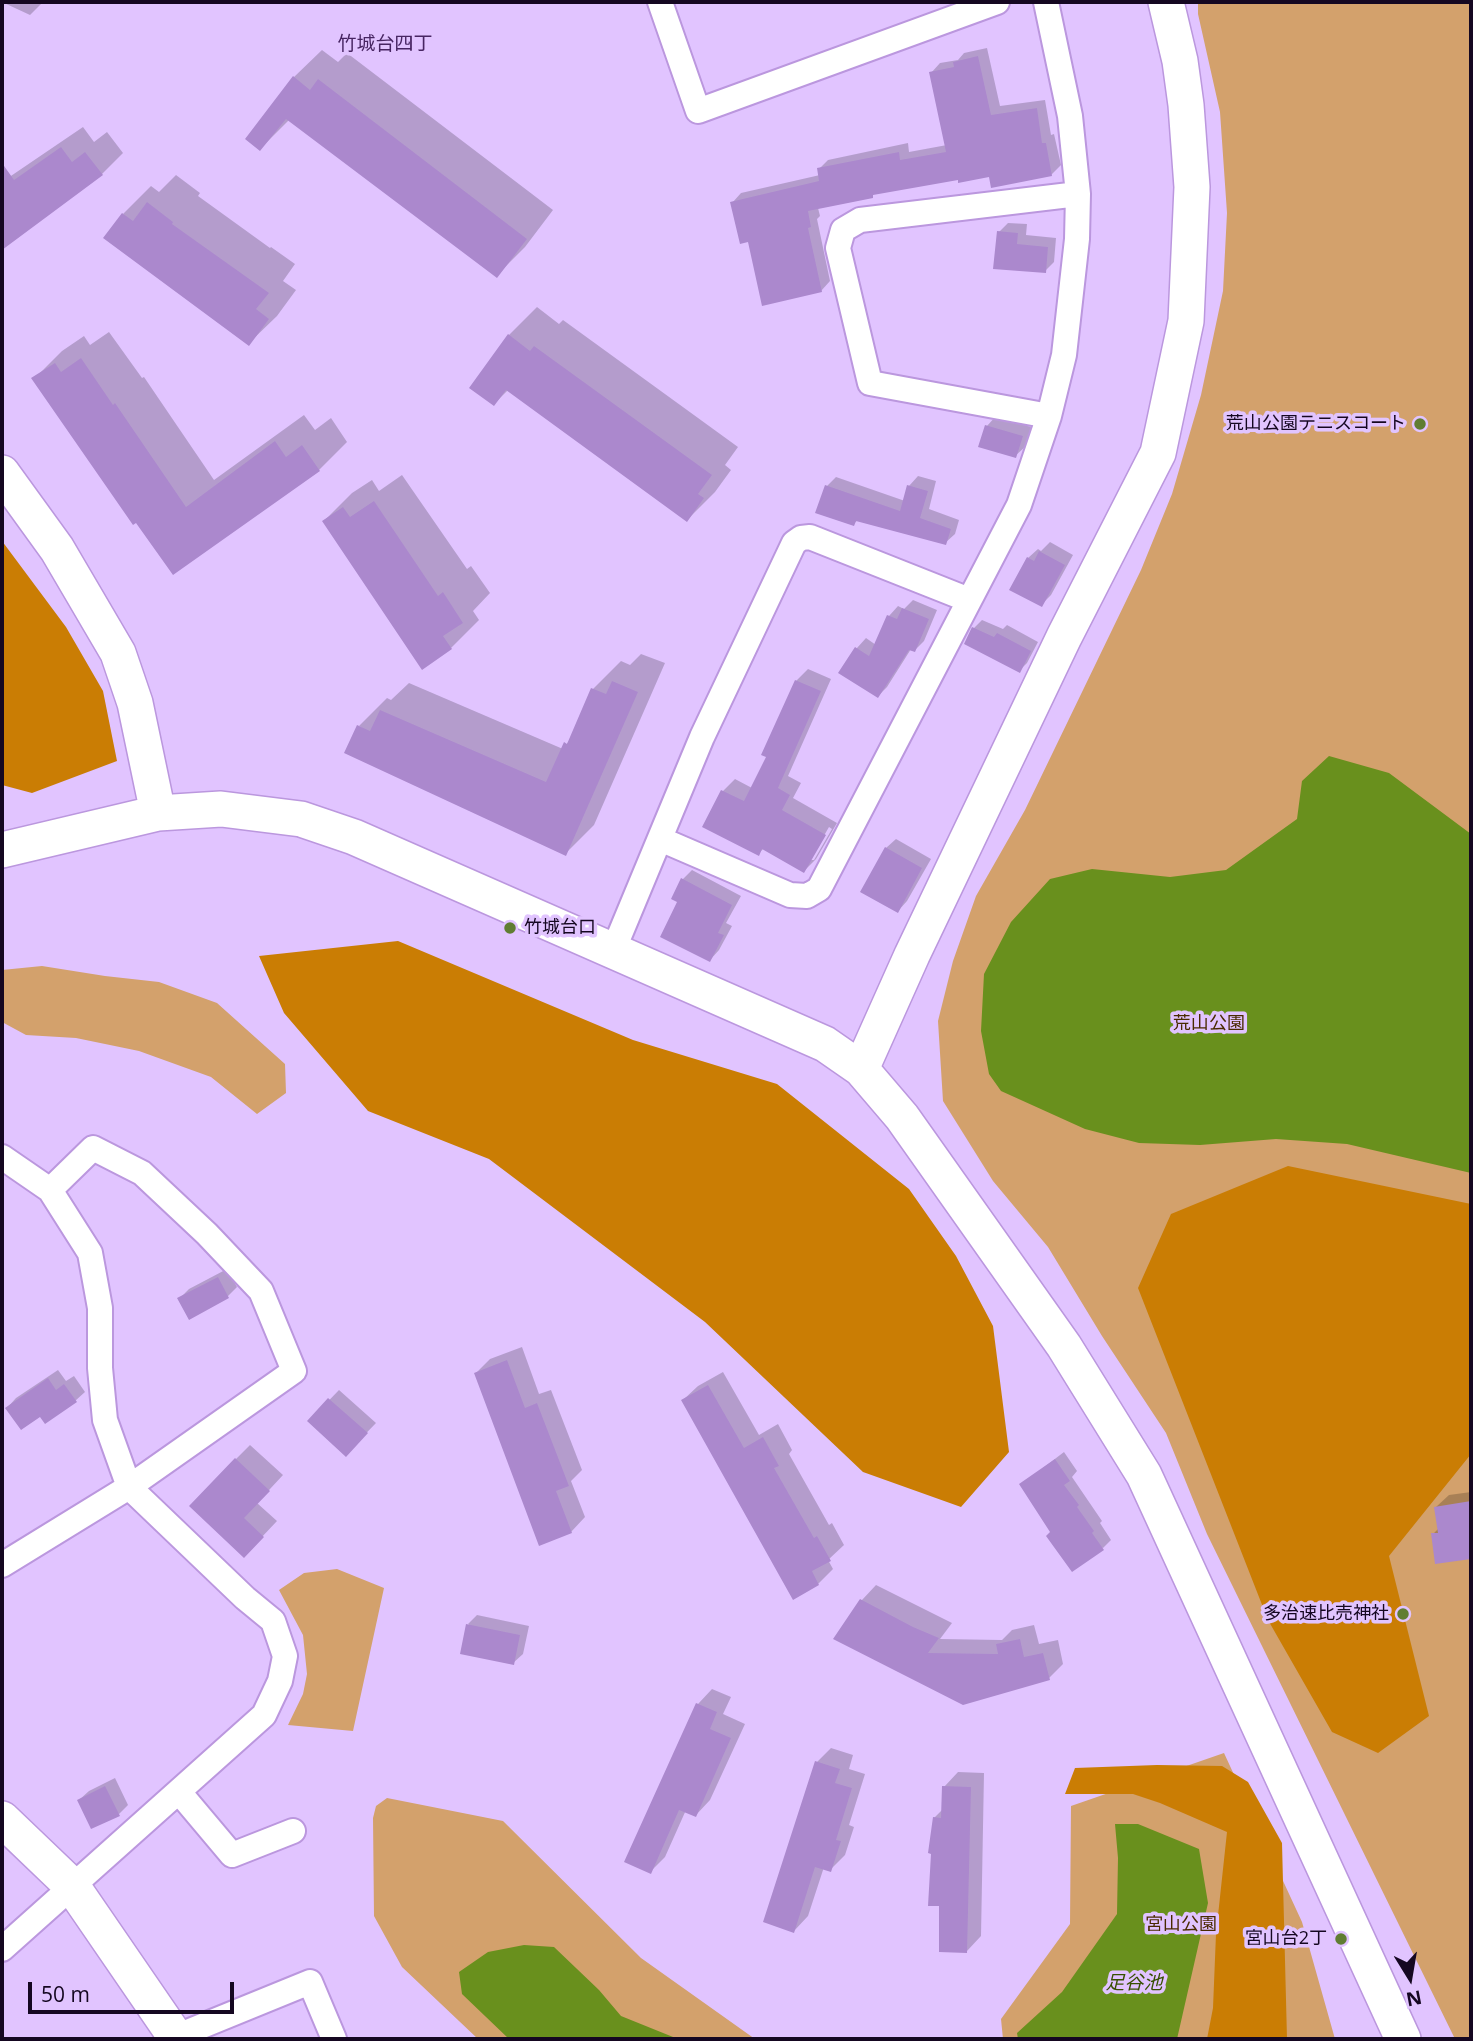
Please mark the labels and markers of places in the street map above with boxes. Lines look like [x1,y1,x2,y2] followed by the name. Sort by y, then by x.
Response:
[1226,413,1406,435] place label: 荒山公園テニスコート
[1412,416,1428,432] marker: 荒山公園テニスコート
[524,917,596,939] place label: 竹城台口
[502,920,518,936] marker: 竹城台口
[1263,1603,1389,1625] place label: 多治速比売神社
[1395,1606,1411,1622] marker: 多治速比売神社
[1245,1928,1327,1950] place label: 宮山台2丁
[1333,1931,1349,1947] marker: 宮山台2丁

